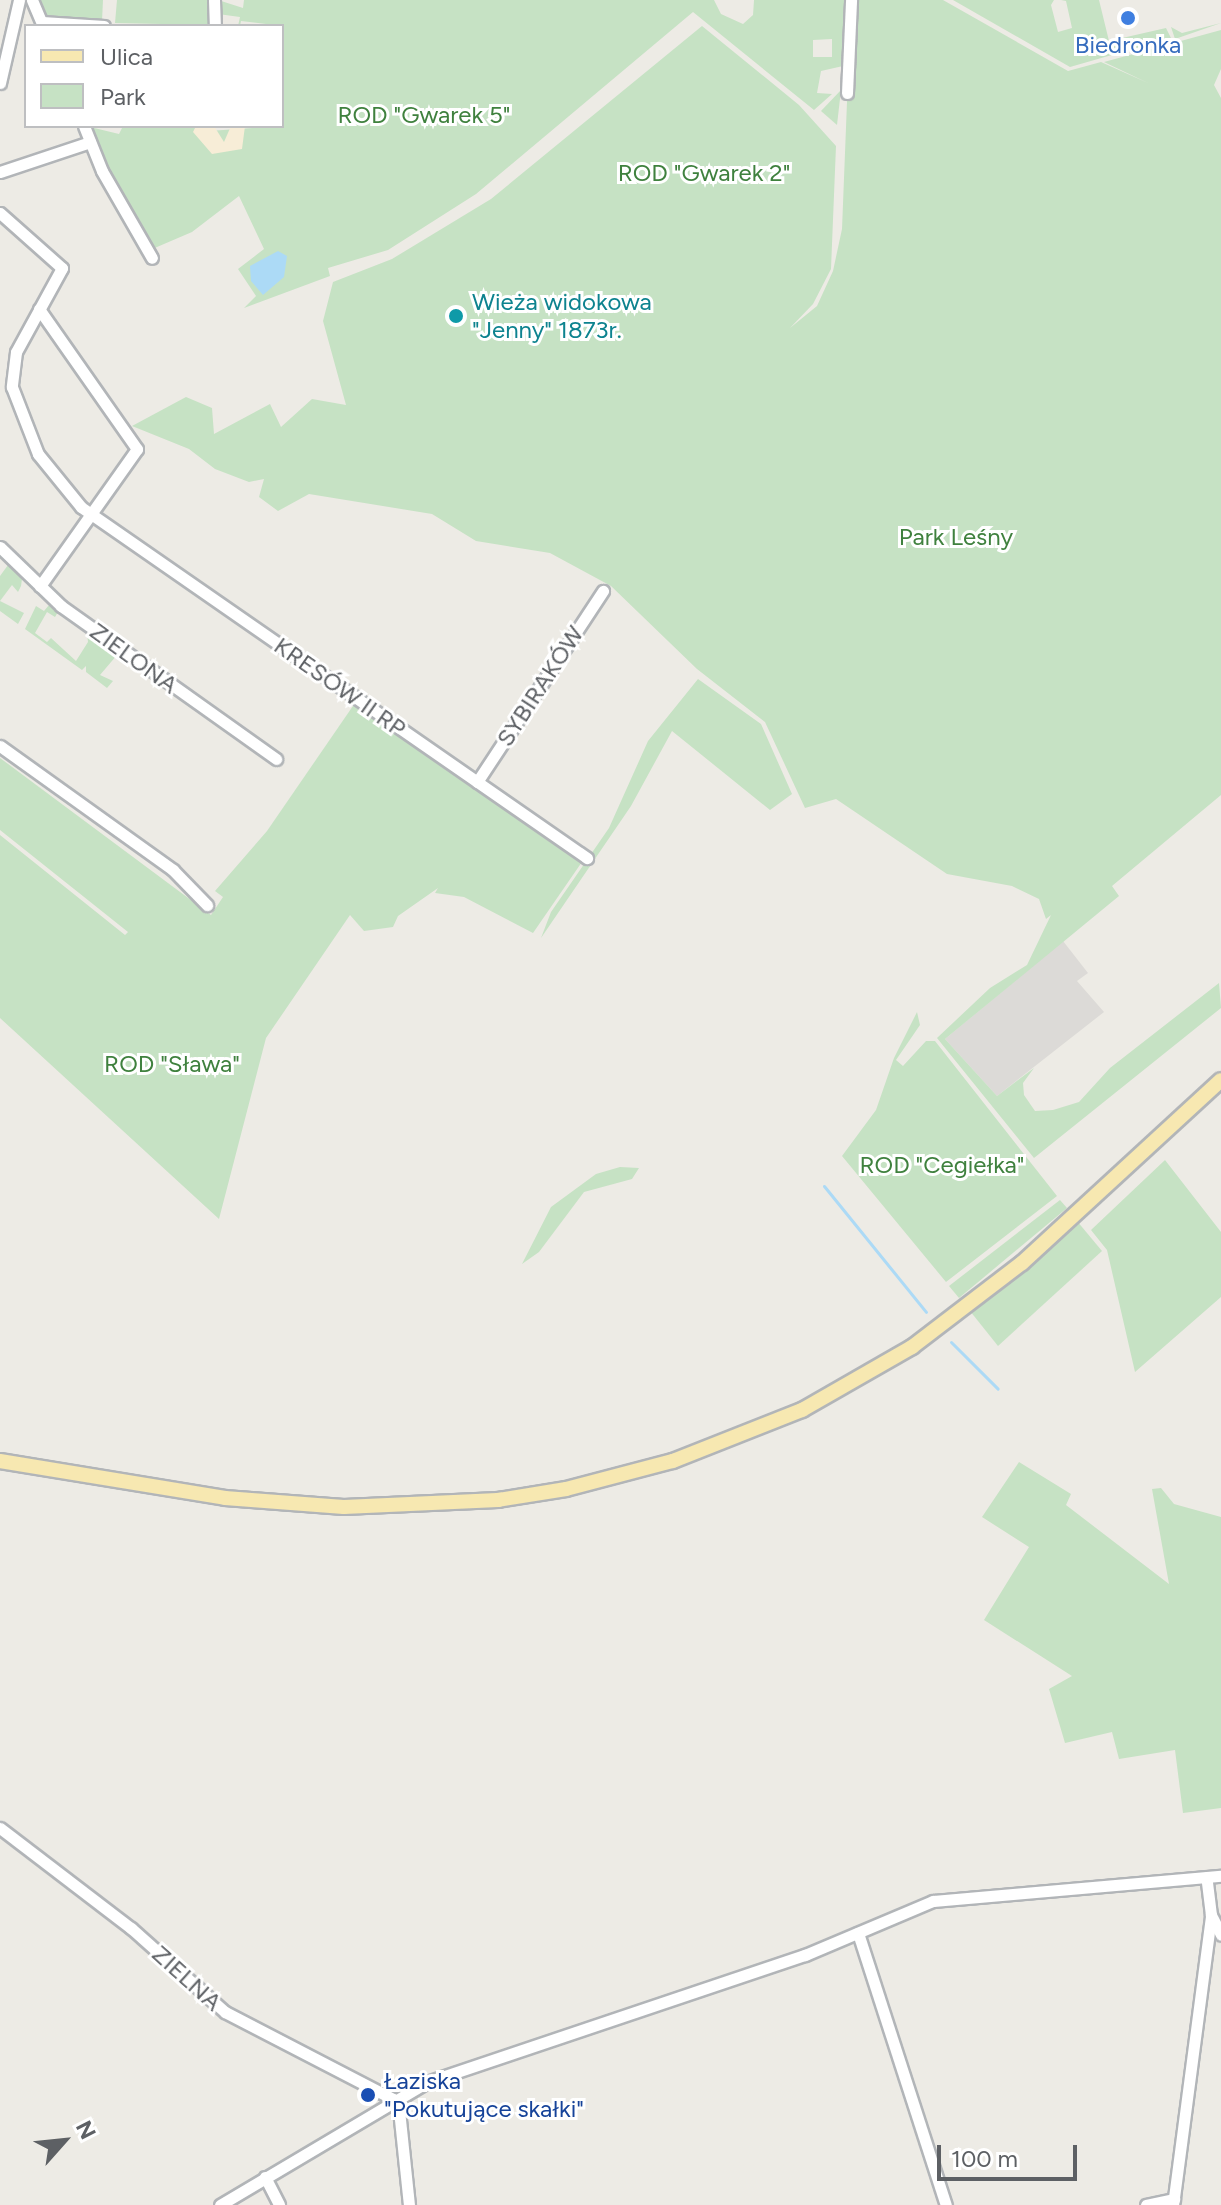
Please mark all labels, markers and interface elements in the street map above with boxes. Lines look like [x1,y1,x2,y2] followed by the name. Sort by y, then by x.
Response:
[1119,9,1137,27] marker: Biedronka
[24,24,284,128] legend
[1075,31,1181,59] place label: Biedronka
[100,42,153,71] text: Ulica
[100,82,146,111] text: Park
[337,101,511,129] park label: ROD "Gwarek 5"
[618,159,790,187] park label: ROD "Gwarek 2"
[472,288,652,344] place label: Wieża widokowa "Jenny" 1873r.
[447,307,465,325] marker: Wieża widokowa "Jenny" 1873r.
[899,523,1013,551] park label: Park Leśny
[84,616,184,700] street label: ZIELONA
[490,620,590,752] street label: SYBIRAKÓW
[269,631,411,743] street label: KRESÓW II RP
[104,1050,240,1078] park label: ROD "Sława"
[859,1151,1025,1179] park label: ROD "Cegiełka"
[146,1939,228,2017] street label: ZIELNA
[384,2067,584,2123] place label: Łaziska "Pokutujące skałki"
[359,2086,377,2104] marker: Łaziska "Pokutujące skałki"
[24,2101,104,2181] north arrow
[70,2116,102,2144] text: N
[941,2129,1081,2179] scale bar
[951,2144,1018,2173] text: 100 m

